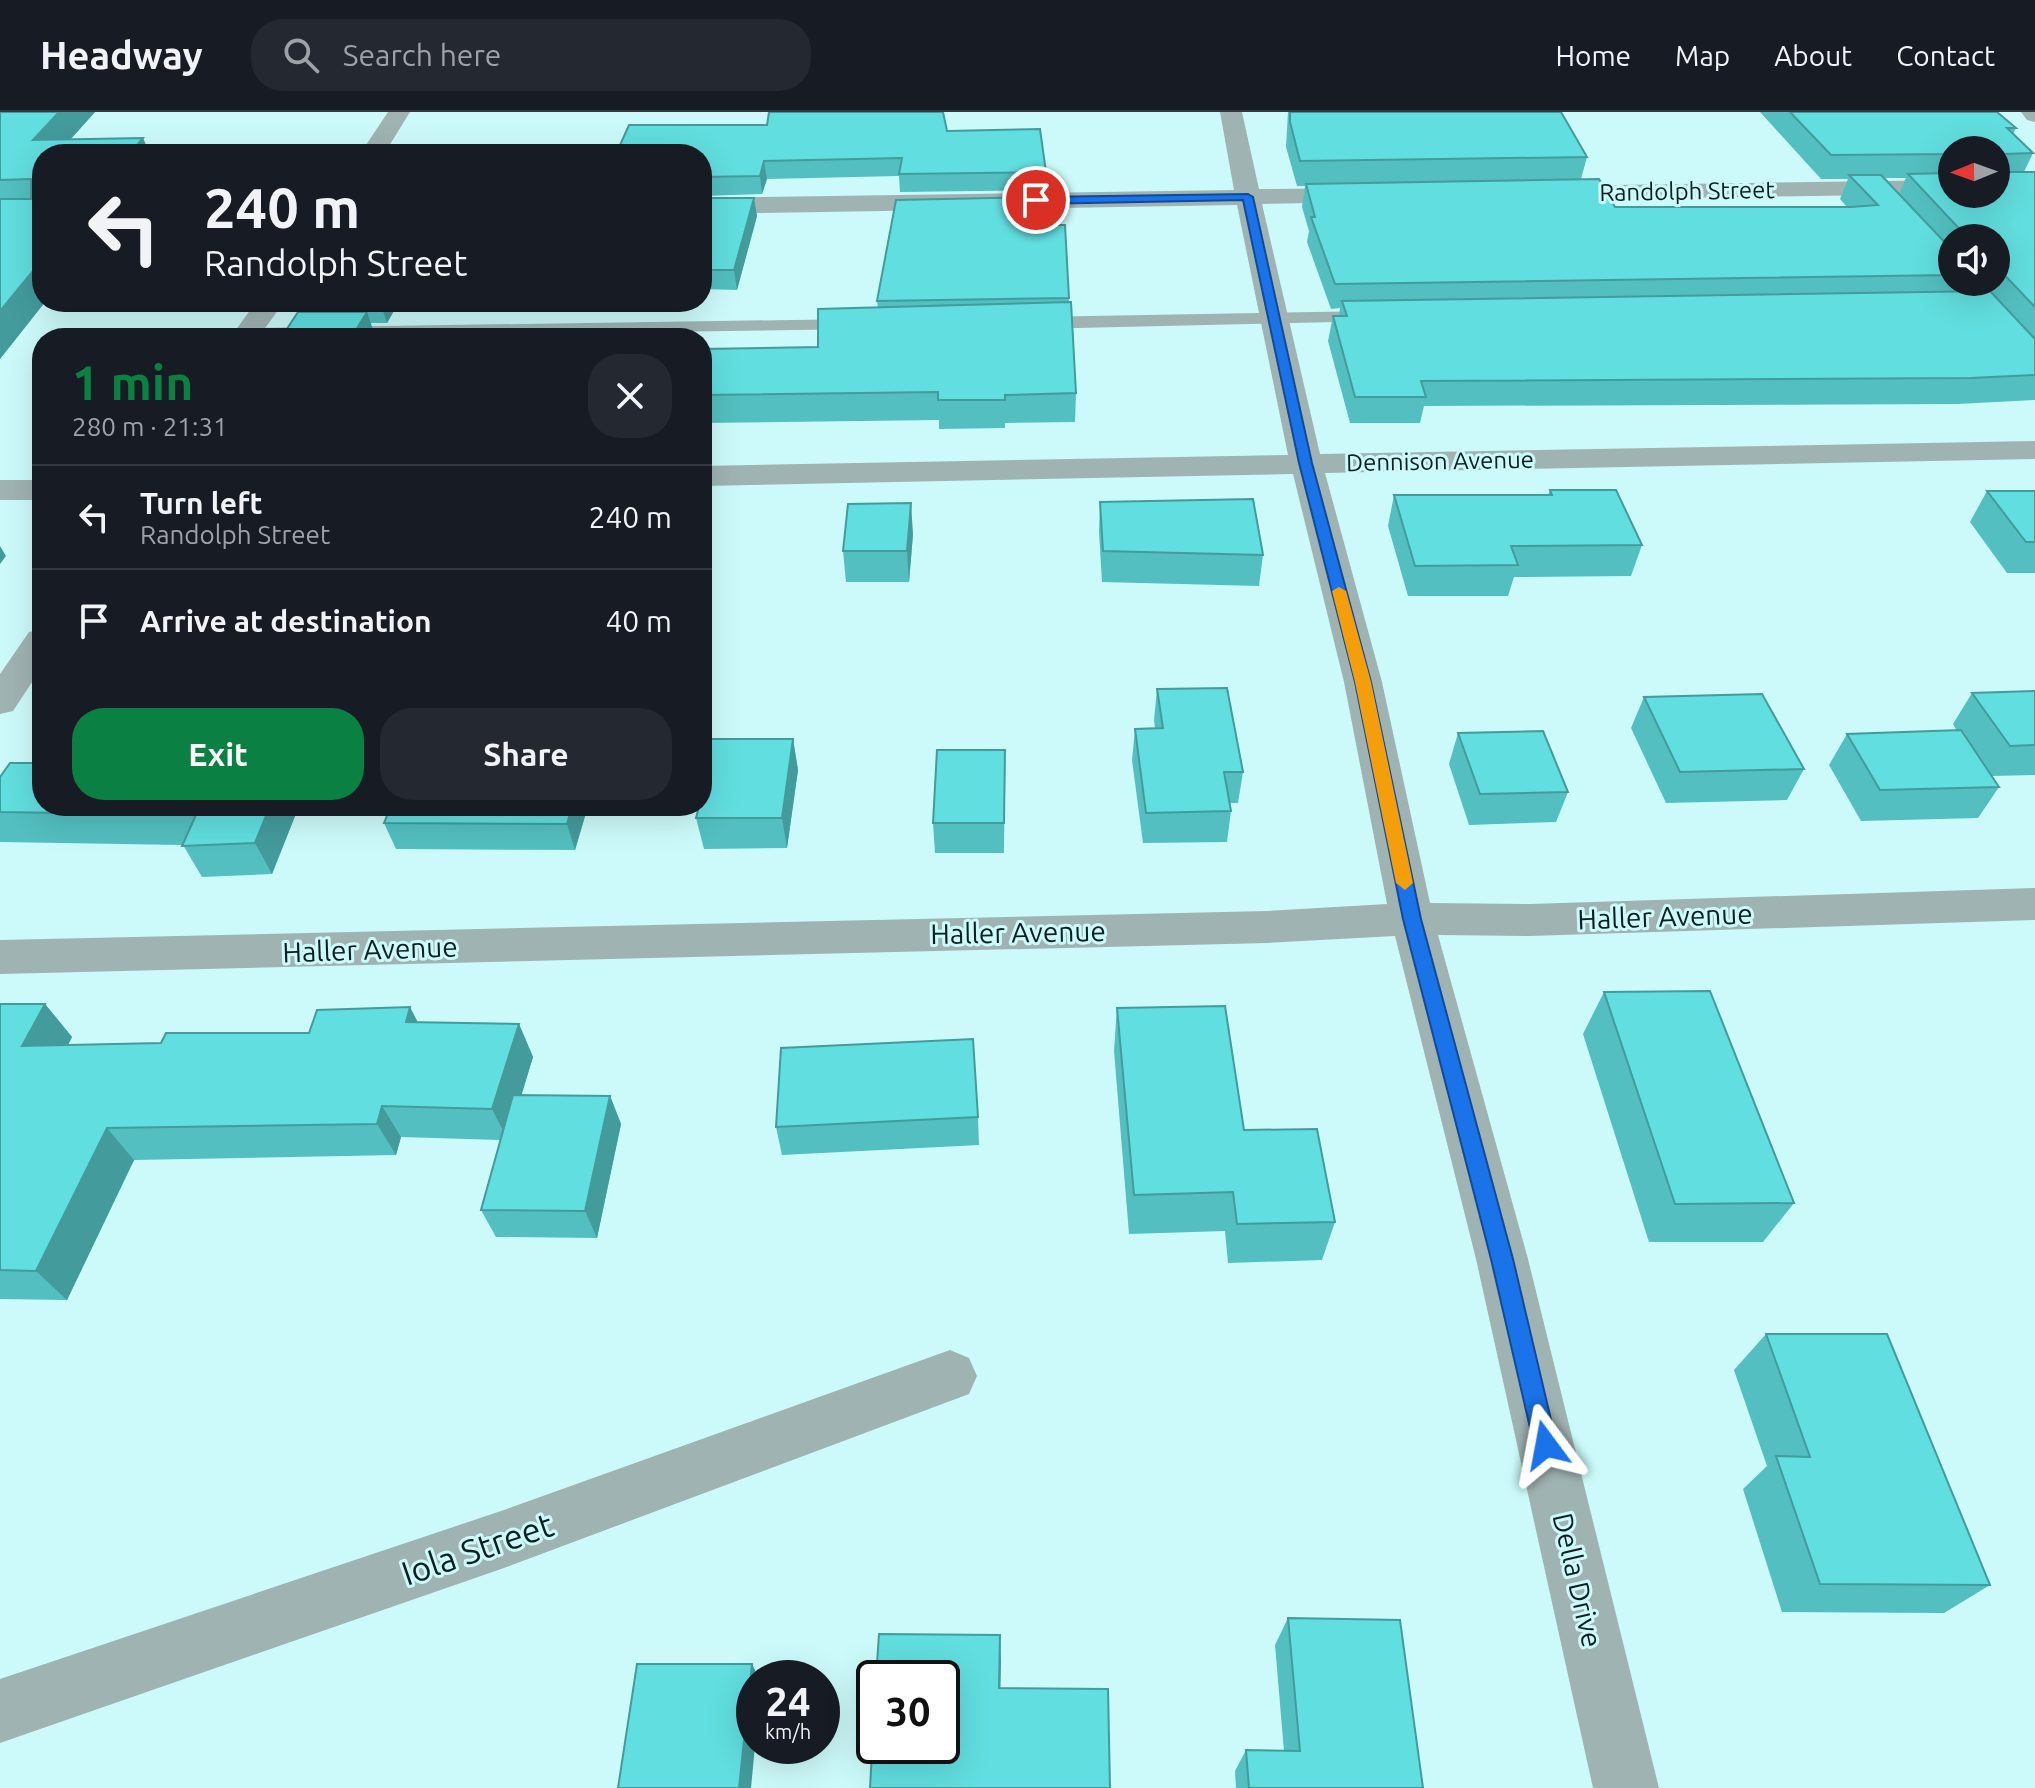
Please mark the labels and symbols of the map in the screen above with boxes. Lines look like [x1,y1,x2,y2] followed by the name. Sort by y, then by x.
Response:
[1938,136,2010,208] north arrow
[1002,166,1070,234] pin
[1599,176,1776,206] street label: Randolph Street
[1346,446,1534,476] street label: Dennison Avenue
[1577,897,1753,935] street label: Haller Avenue
[930,915,1106,949] street label: Haller Avenue
[282,930,458,968] street label: Haller Avenue
[1504,1403,1588,1487] position arrow
[396,1504,558,1592] street label: Iola Street
[1547,1510,1609,1650] street label: Della Drive
[856,1660,960,1764] speed limit sign: 30

